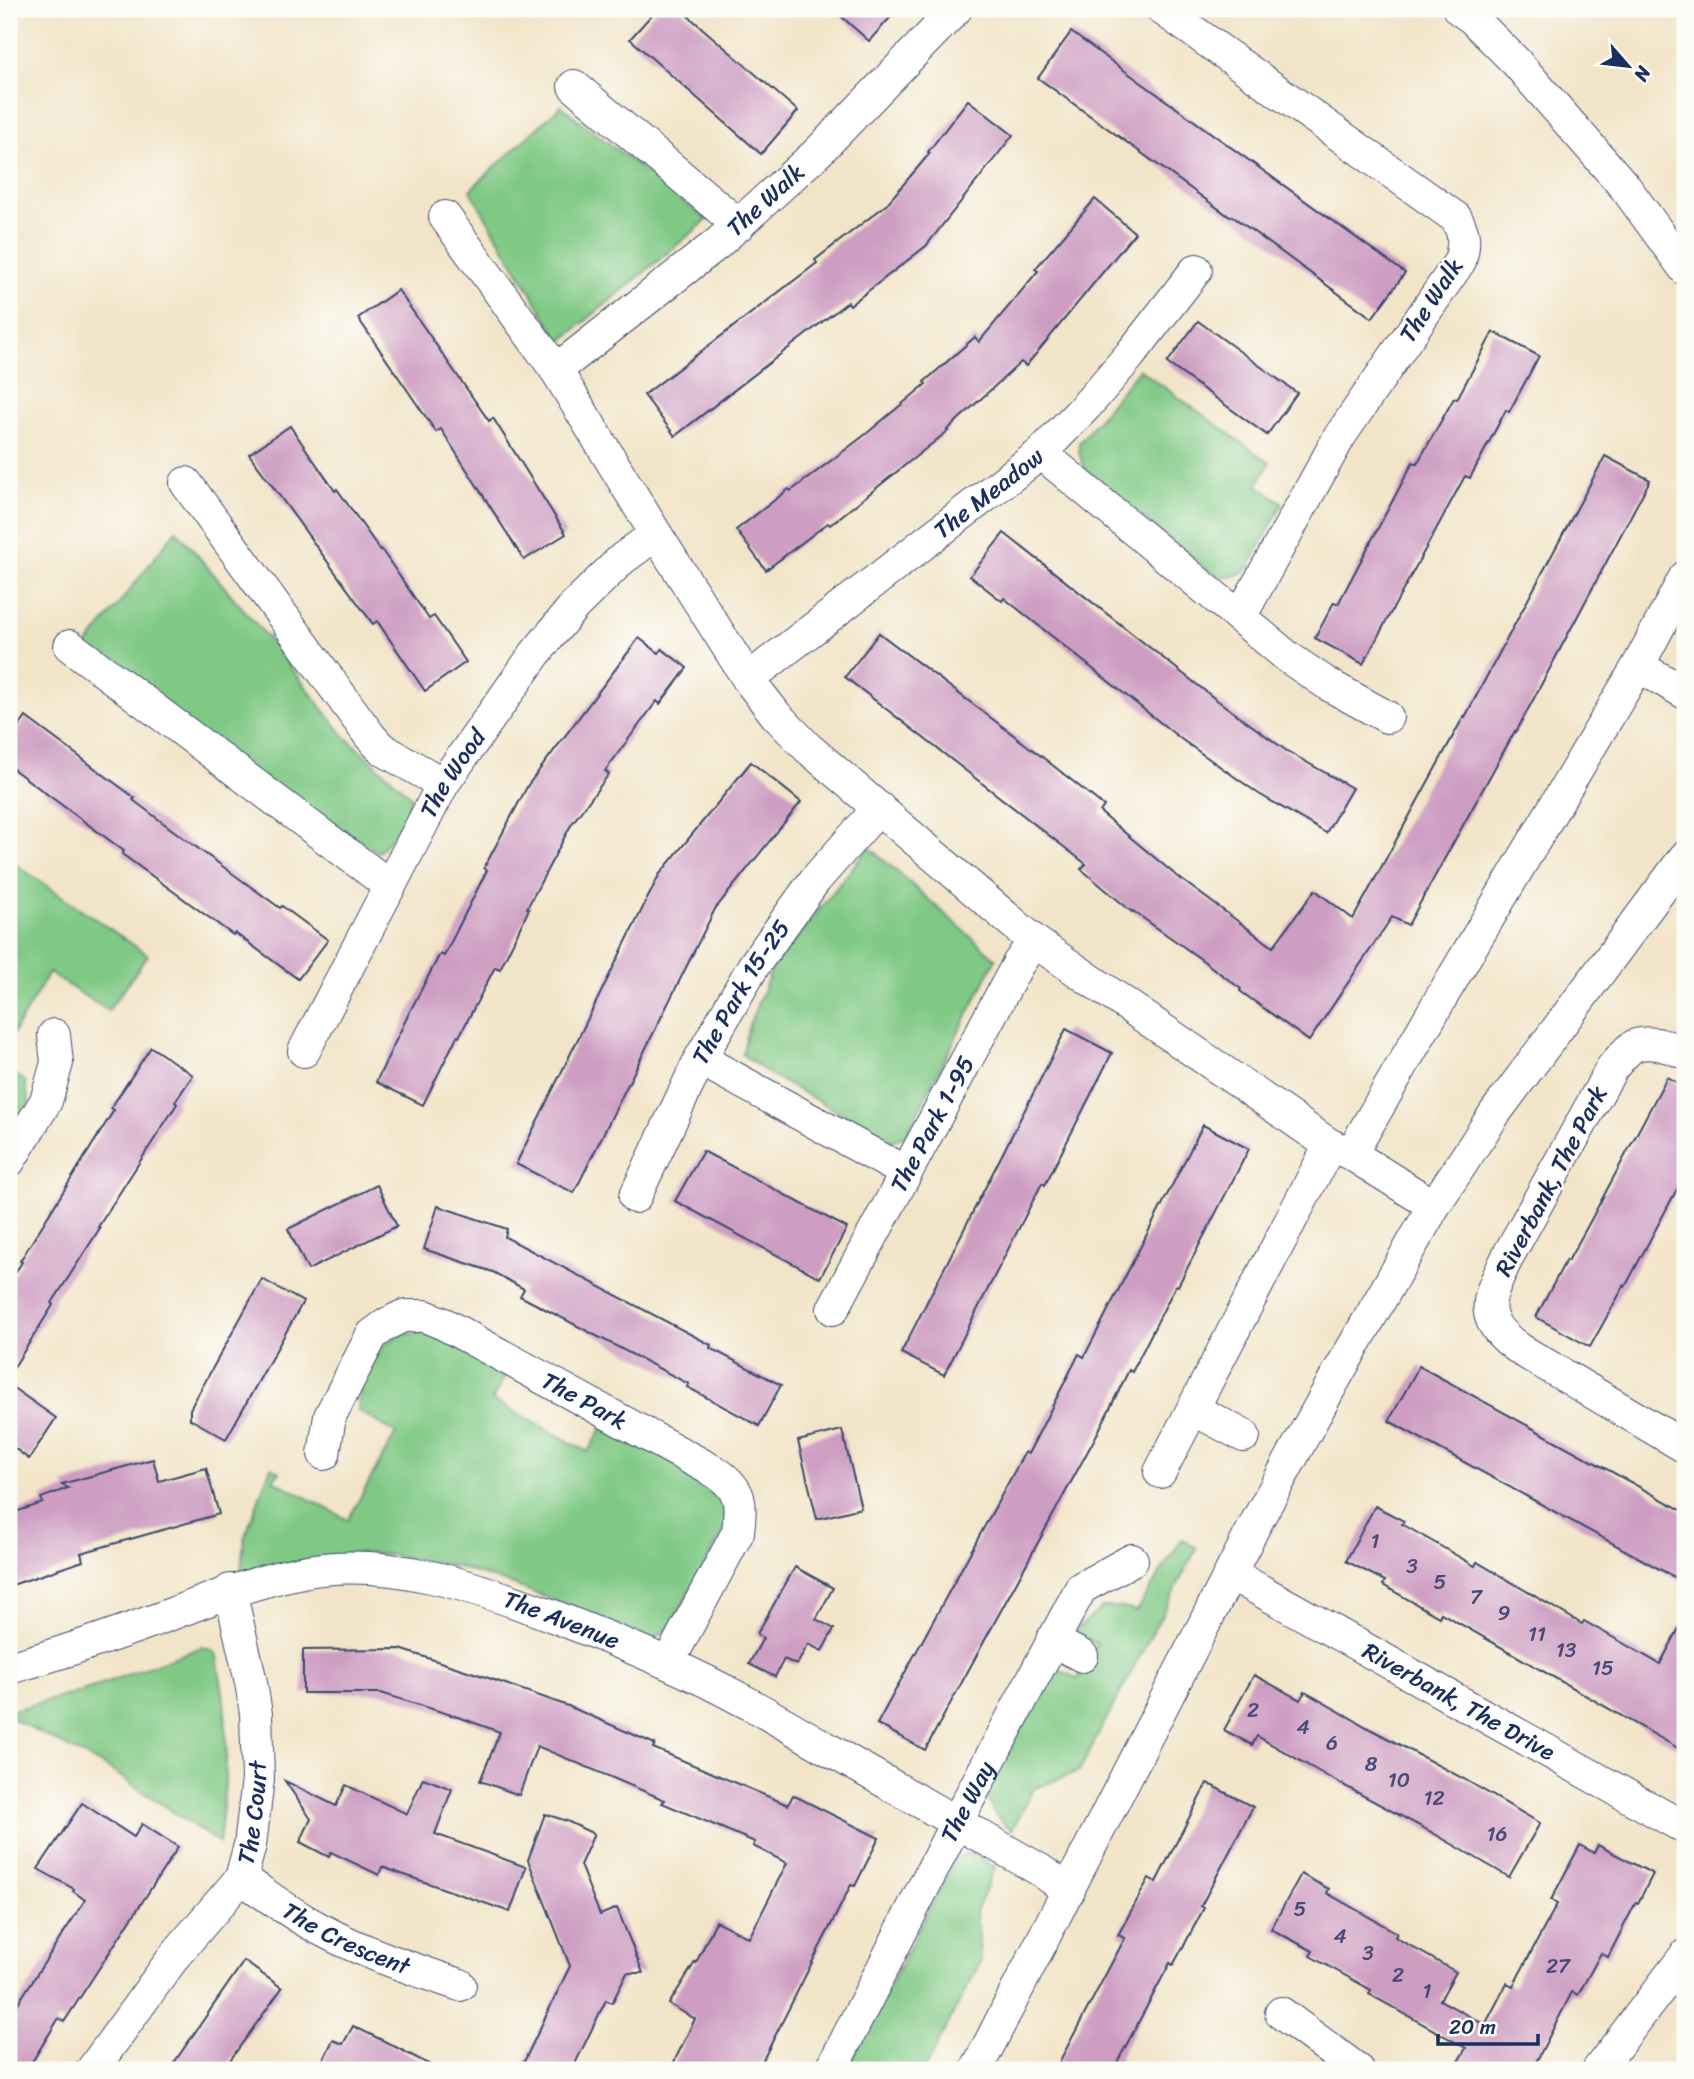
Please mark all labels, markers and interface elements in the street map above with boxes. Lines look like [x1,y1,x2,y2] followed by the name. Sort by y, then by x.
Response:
[1592,32,1662,102] north arrow
[1625,59,1661,88] text: N
[716,152,815,247] street label: The Walk
[1388,249,1474,351] street label: The Walk
[924,436,1054,550] street label: The Meadow
[408,718,498,826] street label: The Wood
[680,910,801,1073] street label: The Park 15-25
[878,1048,986,1200] street label: The Park 1-95
[1483,1078,1619,1284] street label: Riverbank, The Park
[534,1360,636,1442] street label: The Park
[1370,1522,1380,1560] house number: 1
[1406,1547,1418,1585] house number: 3
[1434,1563,1447,1601] house number: 5
[498,1578,626,1661] street label: The Avenue
[1470,1578,1484,1616] house number: 7
[1498,1594,1511,1632] house number: 9
[1528,1615,1546,1653] house number: 11
[1354,1630,1564,1773] street label: Riverbank, The Drive
[1556,1631,1577,1669] house number: 13
[1592,1649,1614,1687] house number: 15
[1247,1691,1259,1729] house number: 2
[1296,1708,1310,1746] house number: 4
[1326,1724,1338,1762] house number: 6
[1365,1745,1378,1783] house number: 8
[928,1753,1007,1850] street label: The Way
[225,1759,279,1869] street label: The Court
[1388,1761,1410,1799] house number: 10
[1423,1779,1445,1817] house number: 12
[1487,1815,1507,1853] house number: 16
[273,1890,417,1988] street label: The Crescent
[1294,1890,1307,1928] house number: 5
[1333,1917,1347,1955] house number: 4
[1362,1934,1374,1972] house number: 3
[1546,1947,1572,1985] house number: 27
[1392,1956,1404,1994] house number: 2
[1422,1972,1432,2010] house number: 1
[1438,2002,1538,2046] scale bar
[1449,2008,1496,2046] text: 20 m

